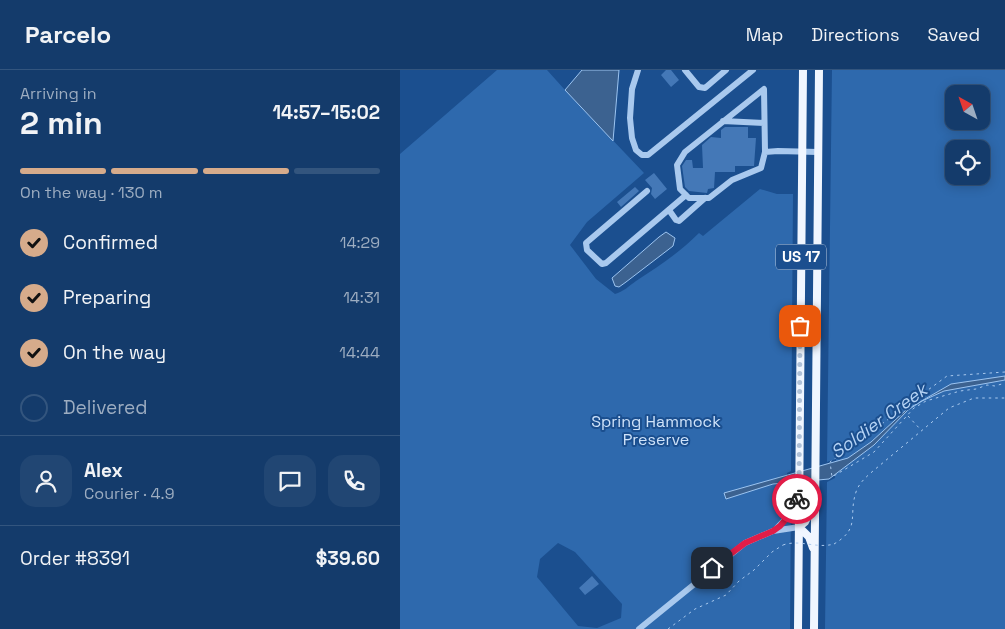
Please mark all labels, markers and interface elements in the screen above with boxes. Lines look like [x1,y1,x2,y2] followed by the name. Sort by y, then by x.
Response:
[25,19,111,50] text: Parcelo
[746,23,783,46] text: Map
[811,23,900,46] text: Directions
[928,23,980,46] text: Saved
[20,83,97,104] text: Arriving in
[945,85,990,130] north arrow
[945,85,990,185] map controls
[272,100,380,125] text: 14:57–15:02
[20,103,103,143] text: 2 min
[945,140,990,185] button: locate
[20,182,163,203] text: On the way · 130 m
[20,229,48,257] icon: check
[63,230,158,255] text: Confirmed
[340,232,380,253] text: 14:29
[776,244,826,270] road number: US 17
[20,284,48,312] icon: check
[63,285,151,310] text: Preparing
[343,287,380,308] text: 14:31
[779,305,821,347] pin
[786,312,814,340] icon: bag
[20,339,48,367] icon: check
[63,340,166,365] text: On the way
[339,342,380,363] text: 14:44
[826,377,933,463] water label: Soldier Creek
[63,395,148,420] text: Delivered
[591,411,721,450] park label: Spring Hammock Preserve
[20,455,72,507] button: person
[264,455,316,507] button: chat
[328,455,380,507] button: phone
[84,458,123,483] text: Alex
[772,474,822,524] courier
[84,483,174,504] text: Courier · 4.9
[783,485,811,513] icon: bike
[20,546,130,571] text: Order #8391
[316,546,380,571] text: $39.60
[691,547,733,589] pin
[698,554,726,582] icon: home

